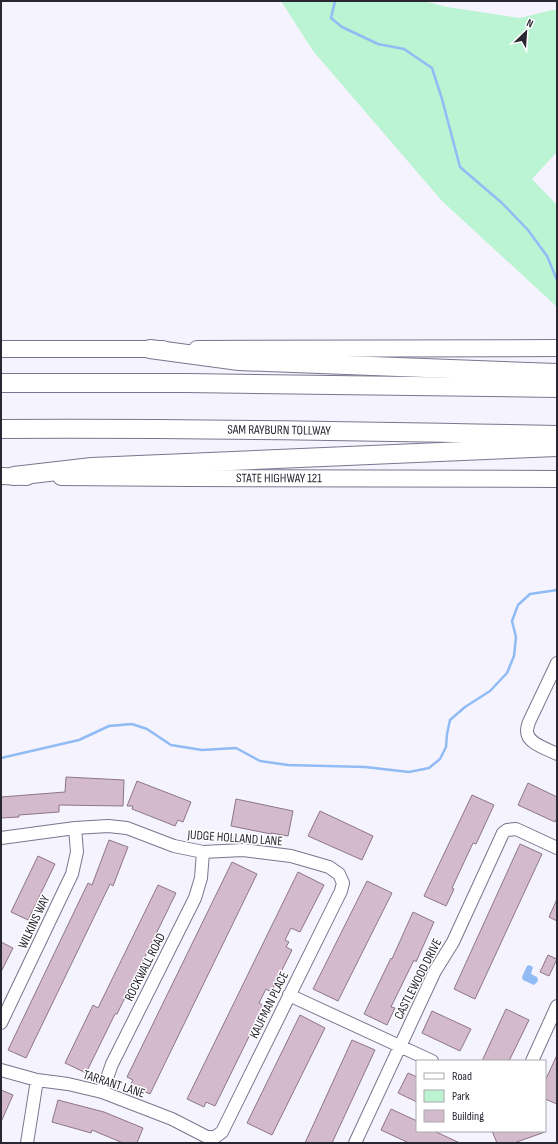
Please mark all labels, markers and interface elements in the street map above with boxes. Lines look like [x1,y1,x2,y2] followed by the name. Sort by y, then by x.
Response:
[506,12,546,52] north arrow
[525,16,536,31] text: N
[227,422,331,439] street label: SAM RAYBURN TOLLWAY
[236,470,322,486] street label: STATE HIGHWAY 121
[186,827,283,849] street label: JUDGE HOLLAND LANE
[15,892,54,951] street label: WILKINS WAY
[121,930,169,1004] street label: ROCKWALL ROAD
[391,936,445,1022] street label: CASTLEWOOD DRIVE
[246,969,292,1041] street label: KAUFMAN PLACE
[416,1060,546,1132] legend
[81,1066,147,1102] street label: TARRANT LANE
[452,1069,472,1084] text: Road
[452,1089,470,1104] text: Park
[452,1109,484,1124] text: Building

